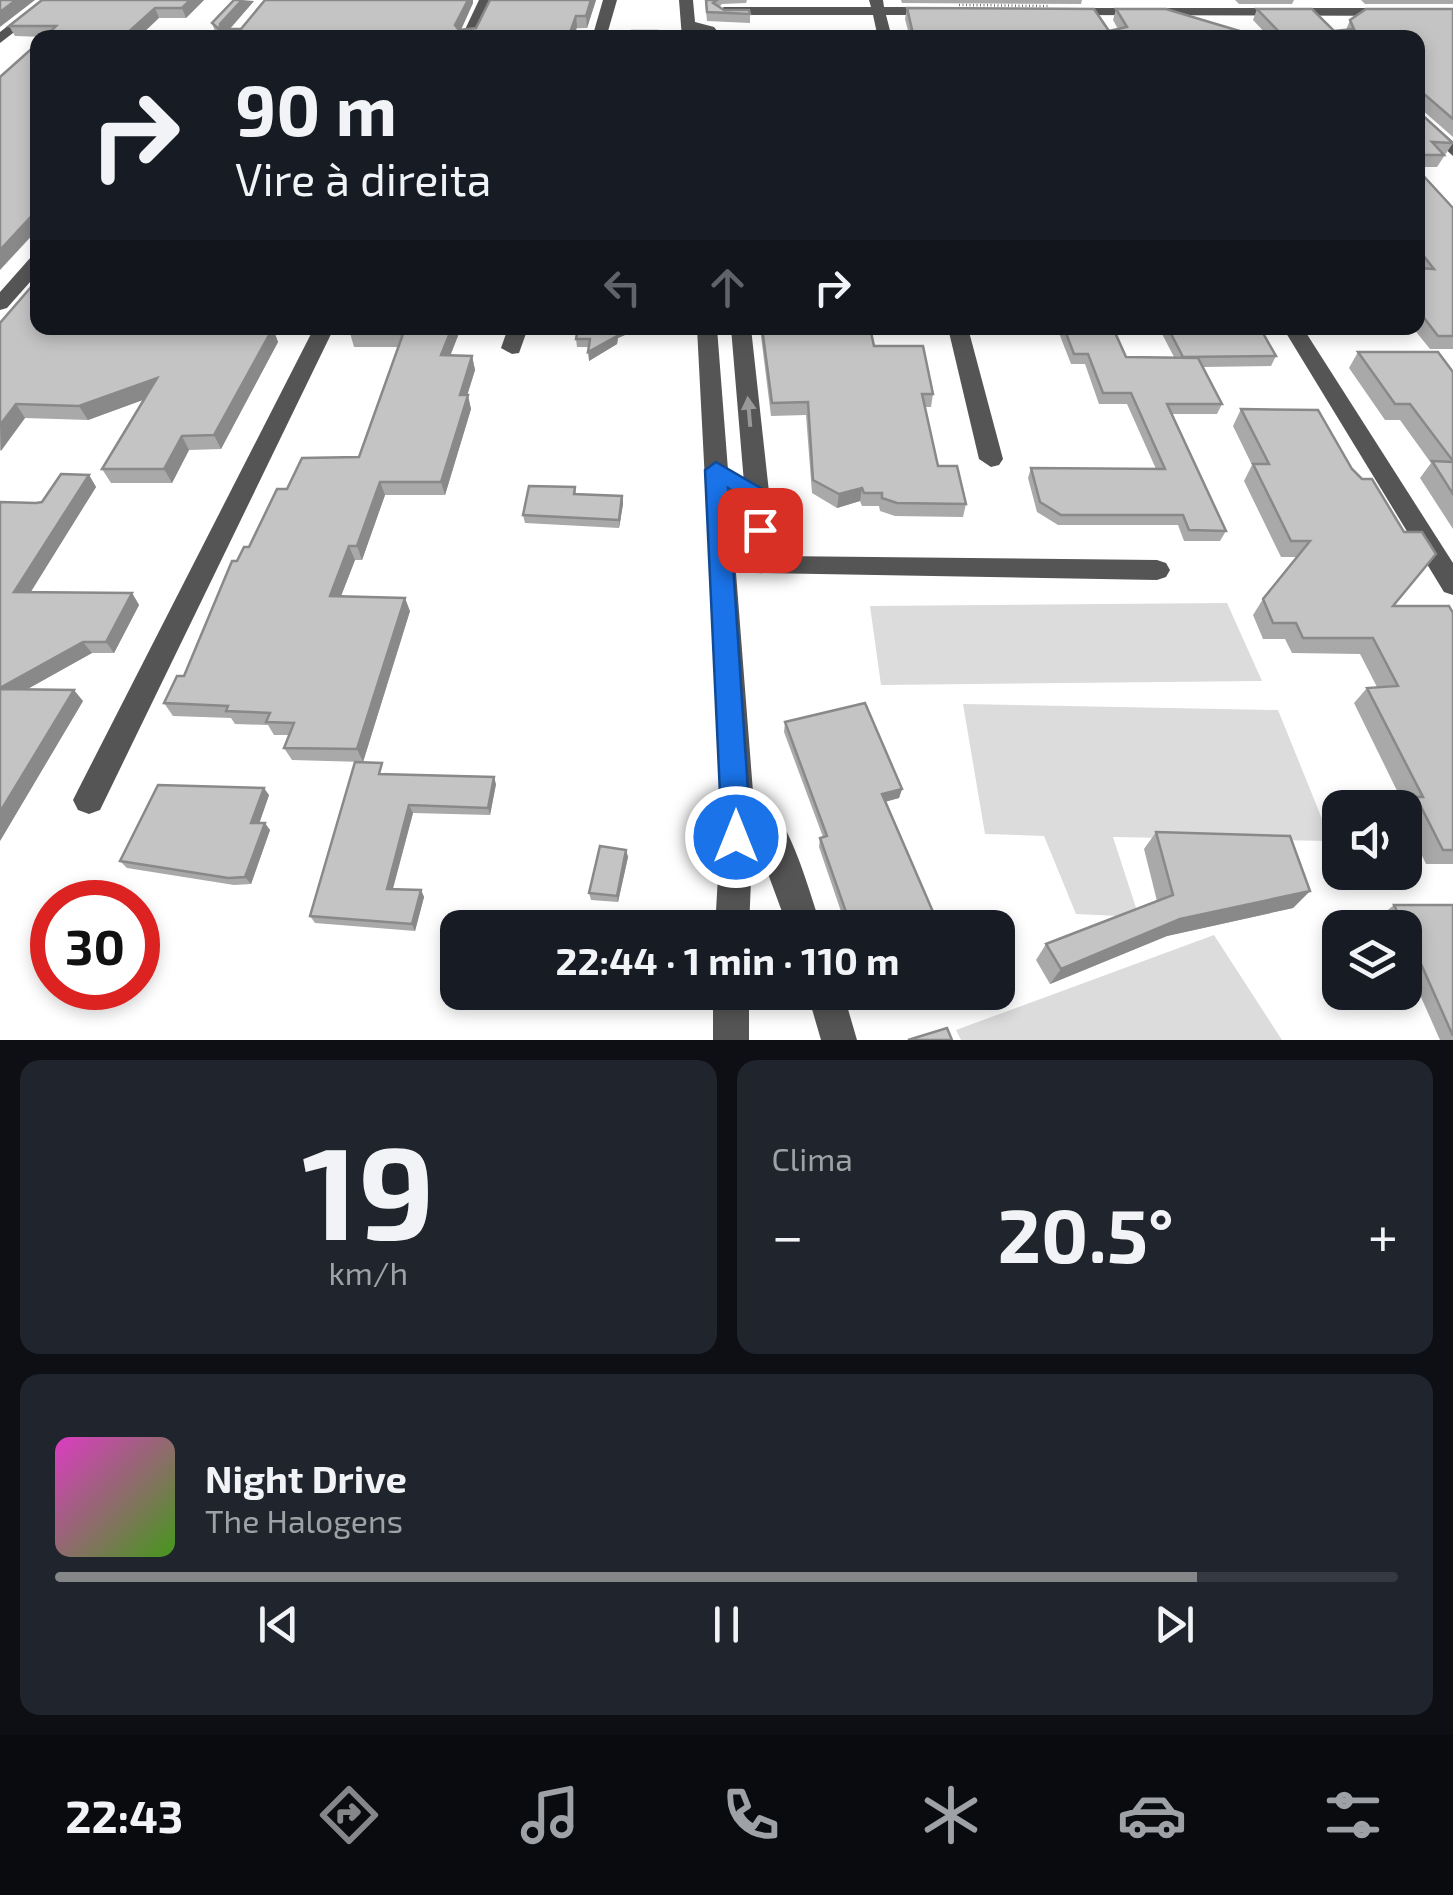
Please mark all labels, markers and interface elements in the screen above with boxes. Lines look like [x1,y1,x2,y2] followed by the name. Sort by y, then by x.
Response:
[235,66,397,150] text: 90 m
[70,70,200,200] icon: right
[235,151,492,205] text: Vire à direita
[595,260,650,315] icon: left
[700,260,755,315] icon: ahead
[805,260,860,315] icon: right
[740,395,756,427] one-way arrow
[718,488,803,573] pin
[733,503,788,558] icon: arrive
[684,785,788,889] position arrow
[1322,790,1422,1010] map controls
[1322,790,1422,890] button: sound
[30,880,160,1010] speed limit sign: 30
[1322,910,1422,1010] button: layers
[555,937,900,983] text: 22:44 · 1 min · 110 m
[302,1110,435,1266] text: 19
[772,1139,853,1177] text: Clima
[997,1188,1174,1278] text: 20.5°
[772,1201,804,1267] text: −
[1368,1201,1398,1267] text: +
[329,1253,408,1291] text: km/h
[205,1455,407,1501] text: Night Drive
[205,1501,403,1539] text: The Halogens
[251,1597,306,1652] icon: previous
[699,1597,754,1652] icon: pause
[1147,1597,1202,1652] icon: next
[314,1780,384,1850] icon: directions
[515,1780,585,1850] icon: music
[716,1780,786,1850] icon: phone
[916,1780,986,1850] icon: climate
[1117,1780,1187,1850] icon: car
[1318,1780,1388,1850] icon: filters
[65,1788,183,1842] text: 22:43

